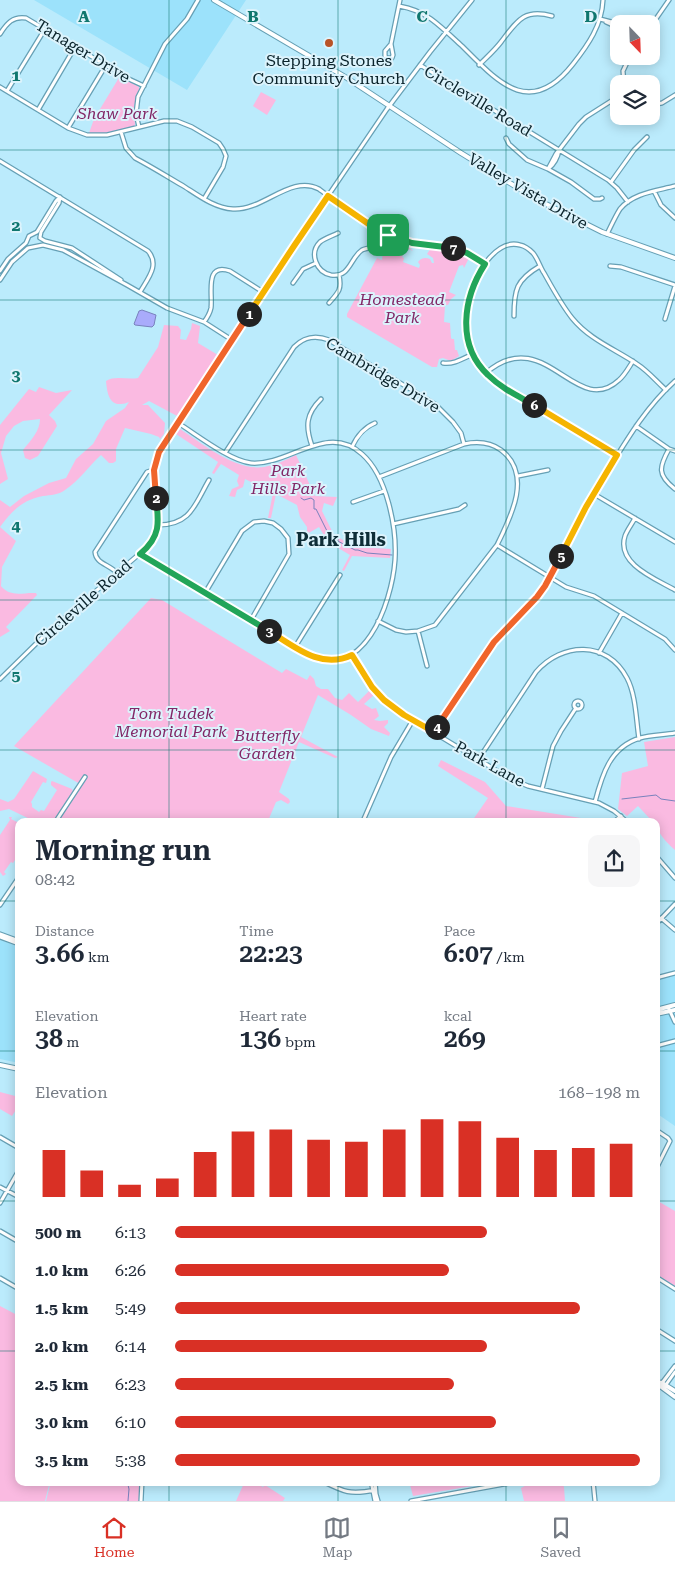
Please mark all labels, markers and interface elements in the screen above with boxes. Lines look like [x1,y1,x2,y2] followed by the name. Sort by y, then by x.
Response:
[78,7,90,26] text: A
[247,7,259,26] text: B
[416,7,428,26] text: C
[585,7,598,26] text: D
[32,15,134,87] street label: Tanager Drive
[610,15,660,65] north arrow
[610,15,660,125] map controls
[323,37,335,49] marker: Stepping Stones Community Church
[253,51,405,88] place label: Stepping Stones Community Church
[421,61,535,141] street label: Circleville Road
[12,66,21,85] text: 1
[610,75,660,125] button: layers
[76,104,157,123] park label: Shaw Park
[465,149,591,233] street label: Valley Vista Drive
[367,214,409,256] pin
[12,216,21,235] text: 2
[374,221,402,249] icon: arrive
[440,236,466,260] pin: 7
[450,240,457,256] text: 7
[358,290,445,327] park label: Homestead Park
[236,302,262,326] pin: 1
[246,306,253,322] text: 1
[322,333,444,417] street label: Cambridge Drive
[12,366,21,385] text: 3
[522,392,546,418] pin: 6
[531,397,538,413] text: 6
[250,461,325,498] park label: Park Hills Park
[144,486,168,510] pin: 2
[153,490,160,506] text: 2
[12,516,21,535] text: 4
[296,529,386,550] district label: Park Hills
[548,544,574,568] pin: 5
[558,548,565,564] text: 5
[31,556,135,650] street label: Circleville Road
[256,618,282,644] pin: 3
[266,623,273,639] text: 3
[12,666,21,685] text: 5
[114,704,227,741] park label: Tom Tudek Memorial Park
[424,714,450,740] pin: 4
[434,719,441,735] text: 4
[233,726,301,763] park label: Butterfly Garden
[452,737,529,791] street label: Park Lane
[35,834,211,867] text: Morning run
[588,835,640,887] button: share
[35,870,75,889] text: 08:42
[35,923,94,939] text: Distance
[239,923,274,939] text: Time
[444,923,475,939] text: Pace
[35,939,84,968] text: 3.66
[239,939,303,968] text: 22:23
[444,939,493,968] text: 6:07
[84,949,110,965] text: km
[493,949,525,965] text: /km
[35,1008,98,1024] text: Elevation
[239,1008,307,1024] text: Heart rate
[444,1008,472,1024] text: kcal
[35,1024,63,1053] text: 38
[239,1024,281,1053] text: 136
[444,1024,486,1053] text: 269
[63,1034,79,1050] text: m
[281,1034,316,1050] text: bpm
[35,1083,108,1102] text: Elevation
[558,1083,640,1102] text: 168–198 m
[35,1223,81,1242] text: 500 m
[115,1223,146,1242] text: 6:13
[35,1261,88,1280] text: 1.0 km
[115,1261,146,1280] text: 6:26
[35,1299,88,1318] text: 1.5 km
[115,1299,146,1318] text: 5:49
[35,1337,88,1356] text: 2.0 km
[115,1337,146,1356] text: 6:14
[35,1375,88,1394] text: 2.5 km
[115,1375,146,1394] text: 6:23
[35,1413,88,1432] text: 3.0 km
[115,1413,146,1432] text: 6:10
[35,1451,88,1470] text: 3.5 km
[115,1451,146,1470] text: 5:38
[94,1514,135,1560] tab: Home
[323,1514,352,1560] tab: Map
[540,1514,581,1560] tab: Saved

